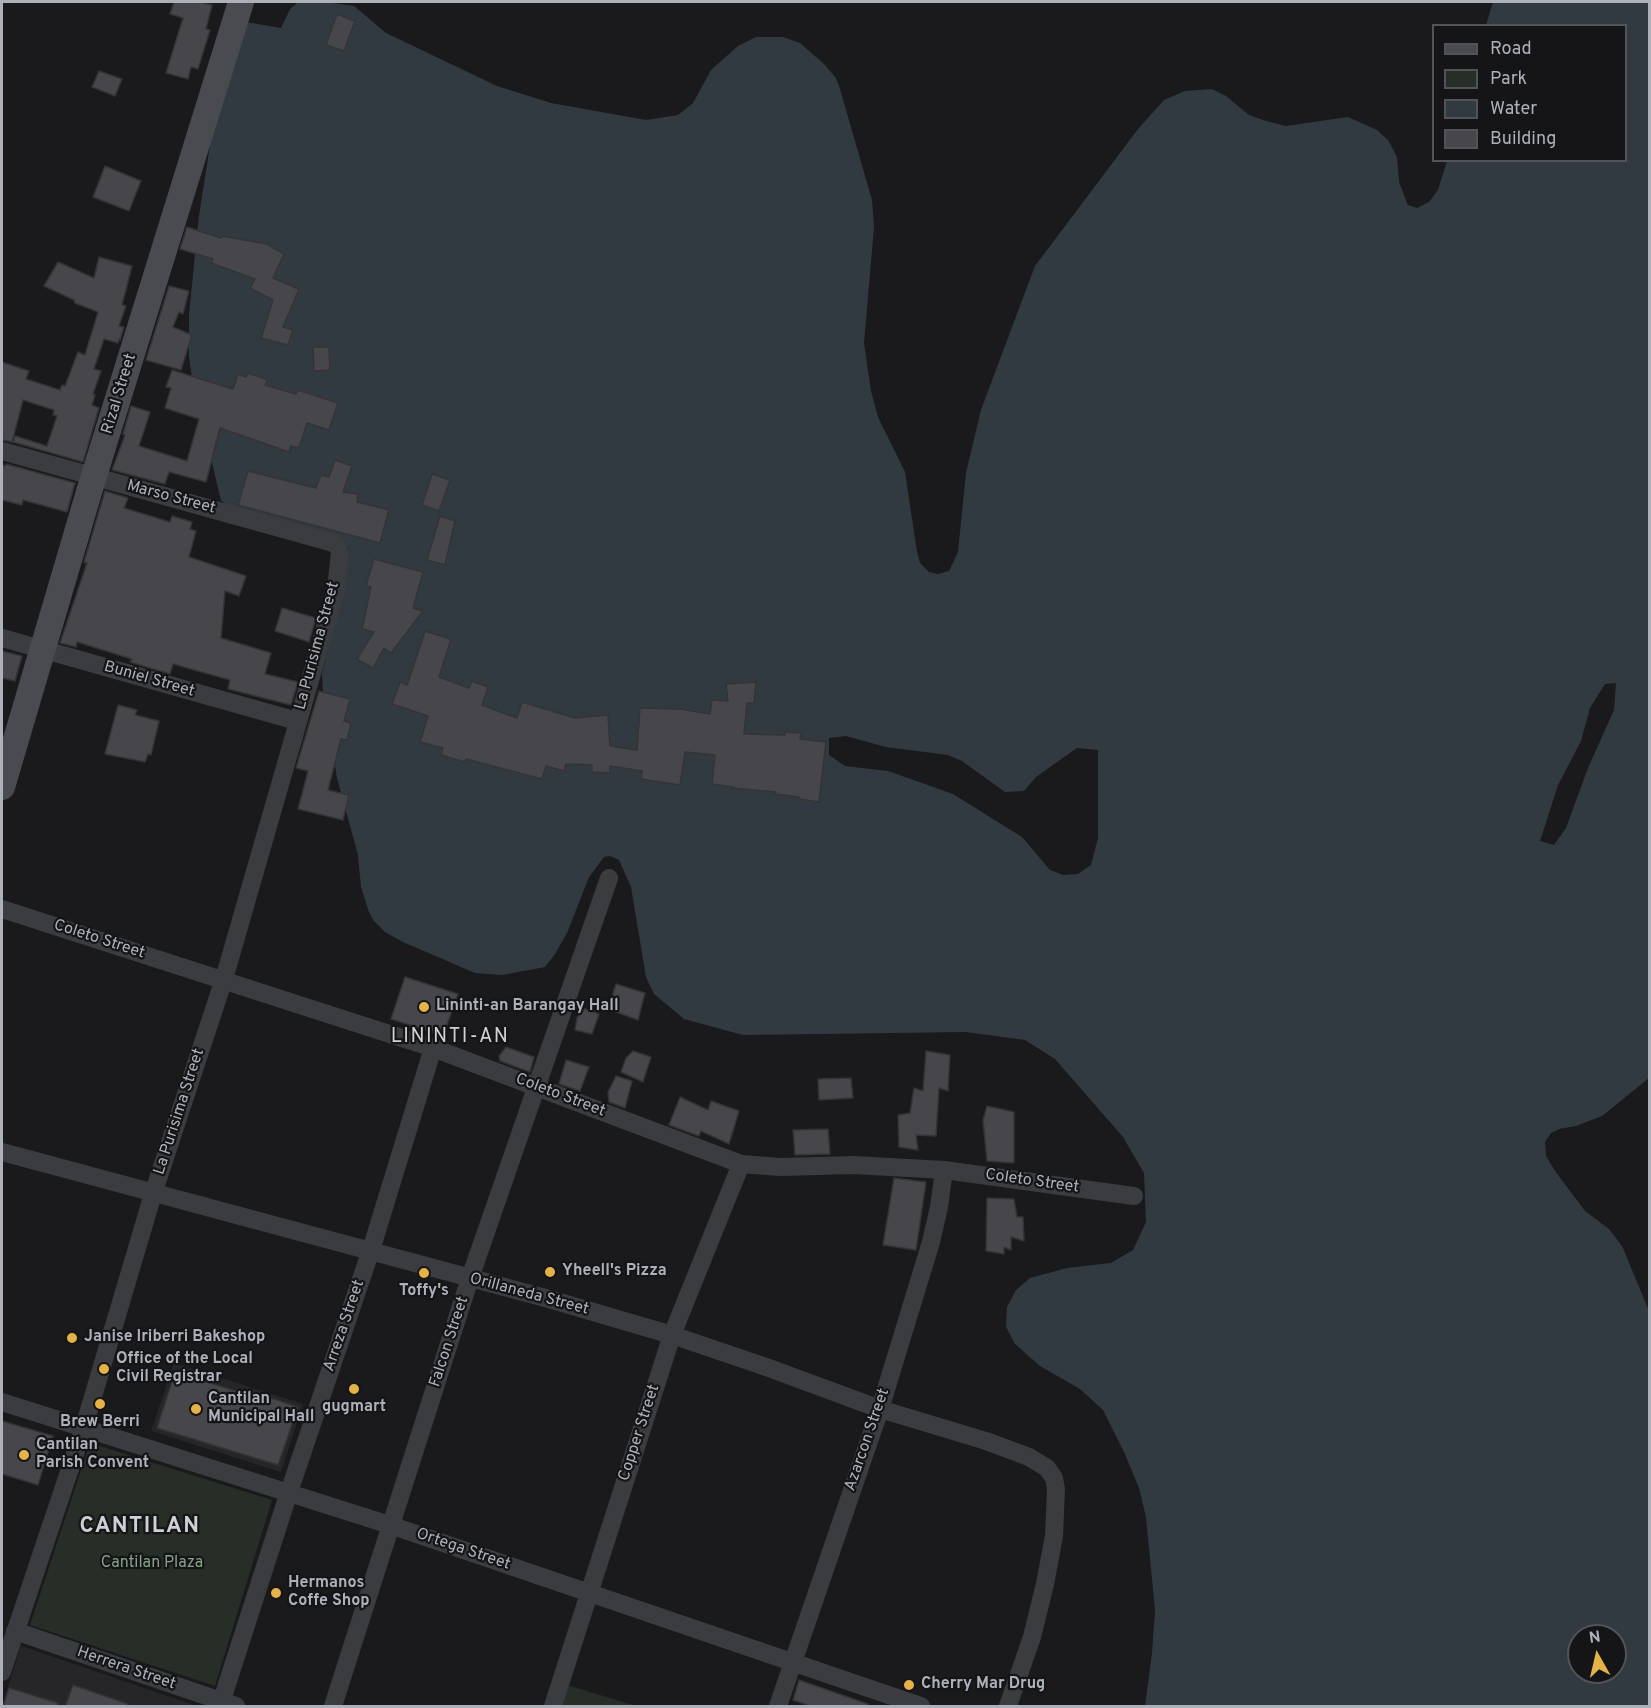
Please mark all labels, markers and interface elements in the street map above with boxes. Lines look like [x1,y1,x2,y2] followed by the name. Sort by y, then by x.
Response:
[1432,24,1627,162] legend
[1490,38,1532,61] text: Road
[1490,68,1527,91] text: Park
[1490,98,1537,121] text: Water
[1490,128,1556,151] text: Building
[99,351,141,437] street label: Rizal Street
[124,477,218,519] street label: Marso Street
[292,580,344,712] street label: La Purisima Street
[102,658,196,702] street label: Buniel Street
[51,916,147,964] street label: Coleto Street
[436,997,619,1017] place label: Lininti-an Barangay Hall
[417,1000,431,1014] marker: Lininti-an Barangay Hall
[391,1026,509,1050] district label: LININTI-AN
[151,1046,209,1178] street label: La Purisima Street
[512,1070,608,1122] street label: Coleto Street
[984,1166,1080,1198] street label: Coleto Street
[562,1262,667,1282] place label: Yheell's Pizza
[543,1265,557,1279] marker: Yheell's Pizza
[417,1266,431,1280] marker: Toffy's
[467,1270,591,1320] street label: Orillaneda Street
[320,1278,370,1374] street label: Arreza Street
[399,1282,449,1302] place label: Toffy's
[426,1294,474,1390] street label: Falcon Street
[84,1328,265,1348] place label: Janise Iriberri Bakeshop
[65,1331,79,1345] marker: Janise Iriberri Bakeshop
[116,1350,253,1388] place label: Office of the Local Civil Registrar
[97,1362,111,1376] marker: Office of the Local Civil Registrar
[347,1382,361,1396] marker: gugmart
[615,1382,665,1484] street label: Copper Street
[841,1386,895,1494] street label: Azarcon Street
[208,1390,314,1428] place label: Cantilan Municipal Hall
[93,1397,107,1411] marker: Brew Berri
[322,1398,386,1418] place label: gugmart
[189,1402,203,1416] marker: Cantilan Municipal Hall
[60,1413,140,1433] place label: Brew Berri
[36,1436,149,1474] place label: Cantilan Parish Convent
[17,1448,31,1462] marker: Cantilan Parish Convent
[80,1515,200,1541] district label: CANTILAN
[413,1525,513,1575] street label: Ortega Street
[101,1554,203,1574] park label: Cantilan Plaza
[288,1574,369,1612] place label: Hermanos Coffe Shop
[269,1586,283,1600] marker: Hermanos Coffe Shop
[1567,1624,1627,1684] north arrow
[1588,1627,1602,1649] text: N
[74,1643,178,1695] street label: Herrera Street
[921,1675,1045,1695] place label: Cherry Mar Drug
[902,1678,916,1692] marker: Cherry Mar Drug

